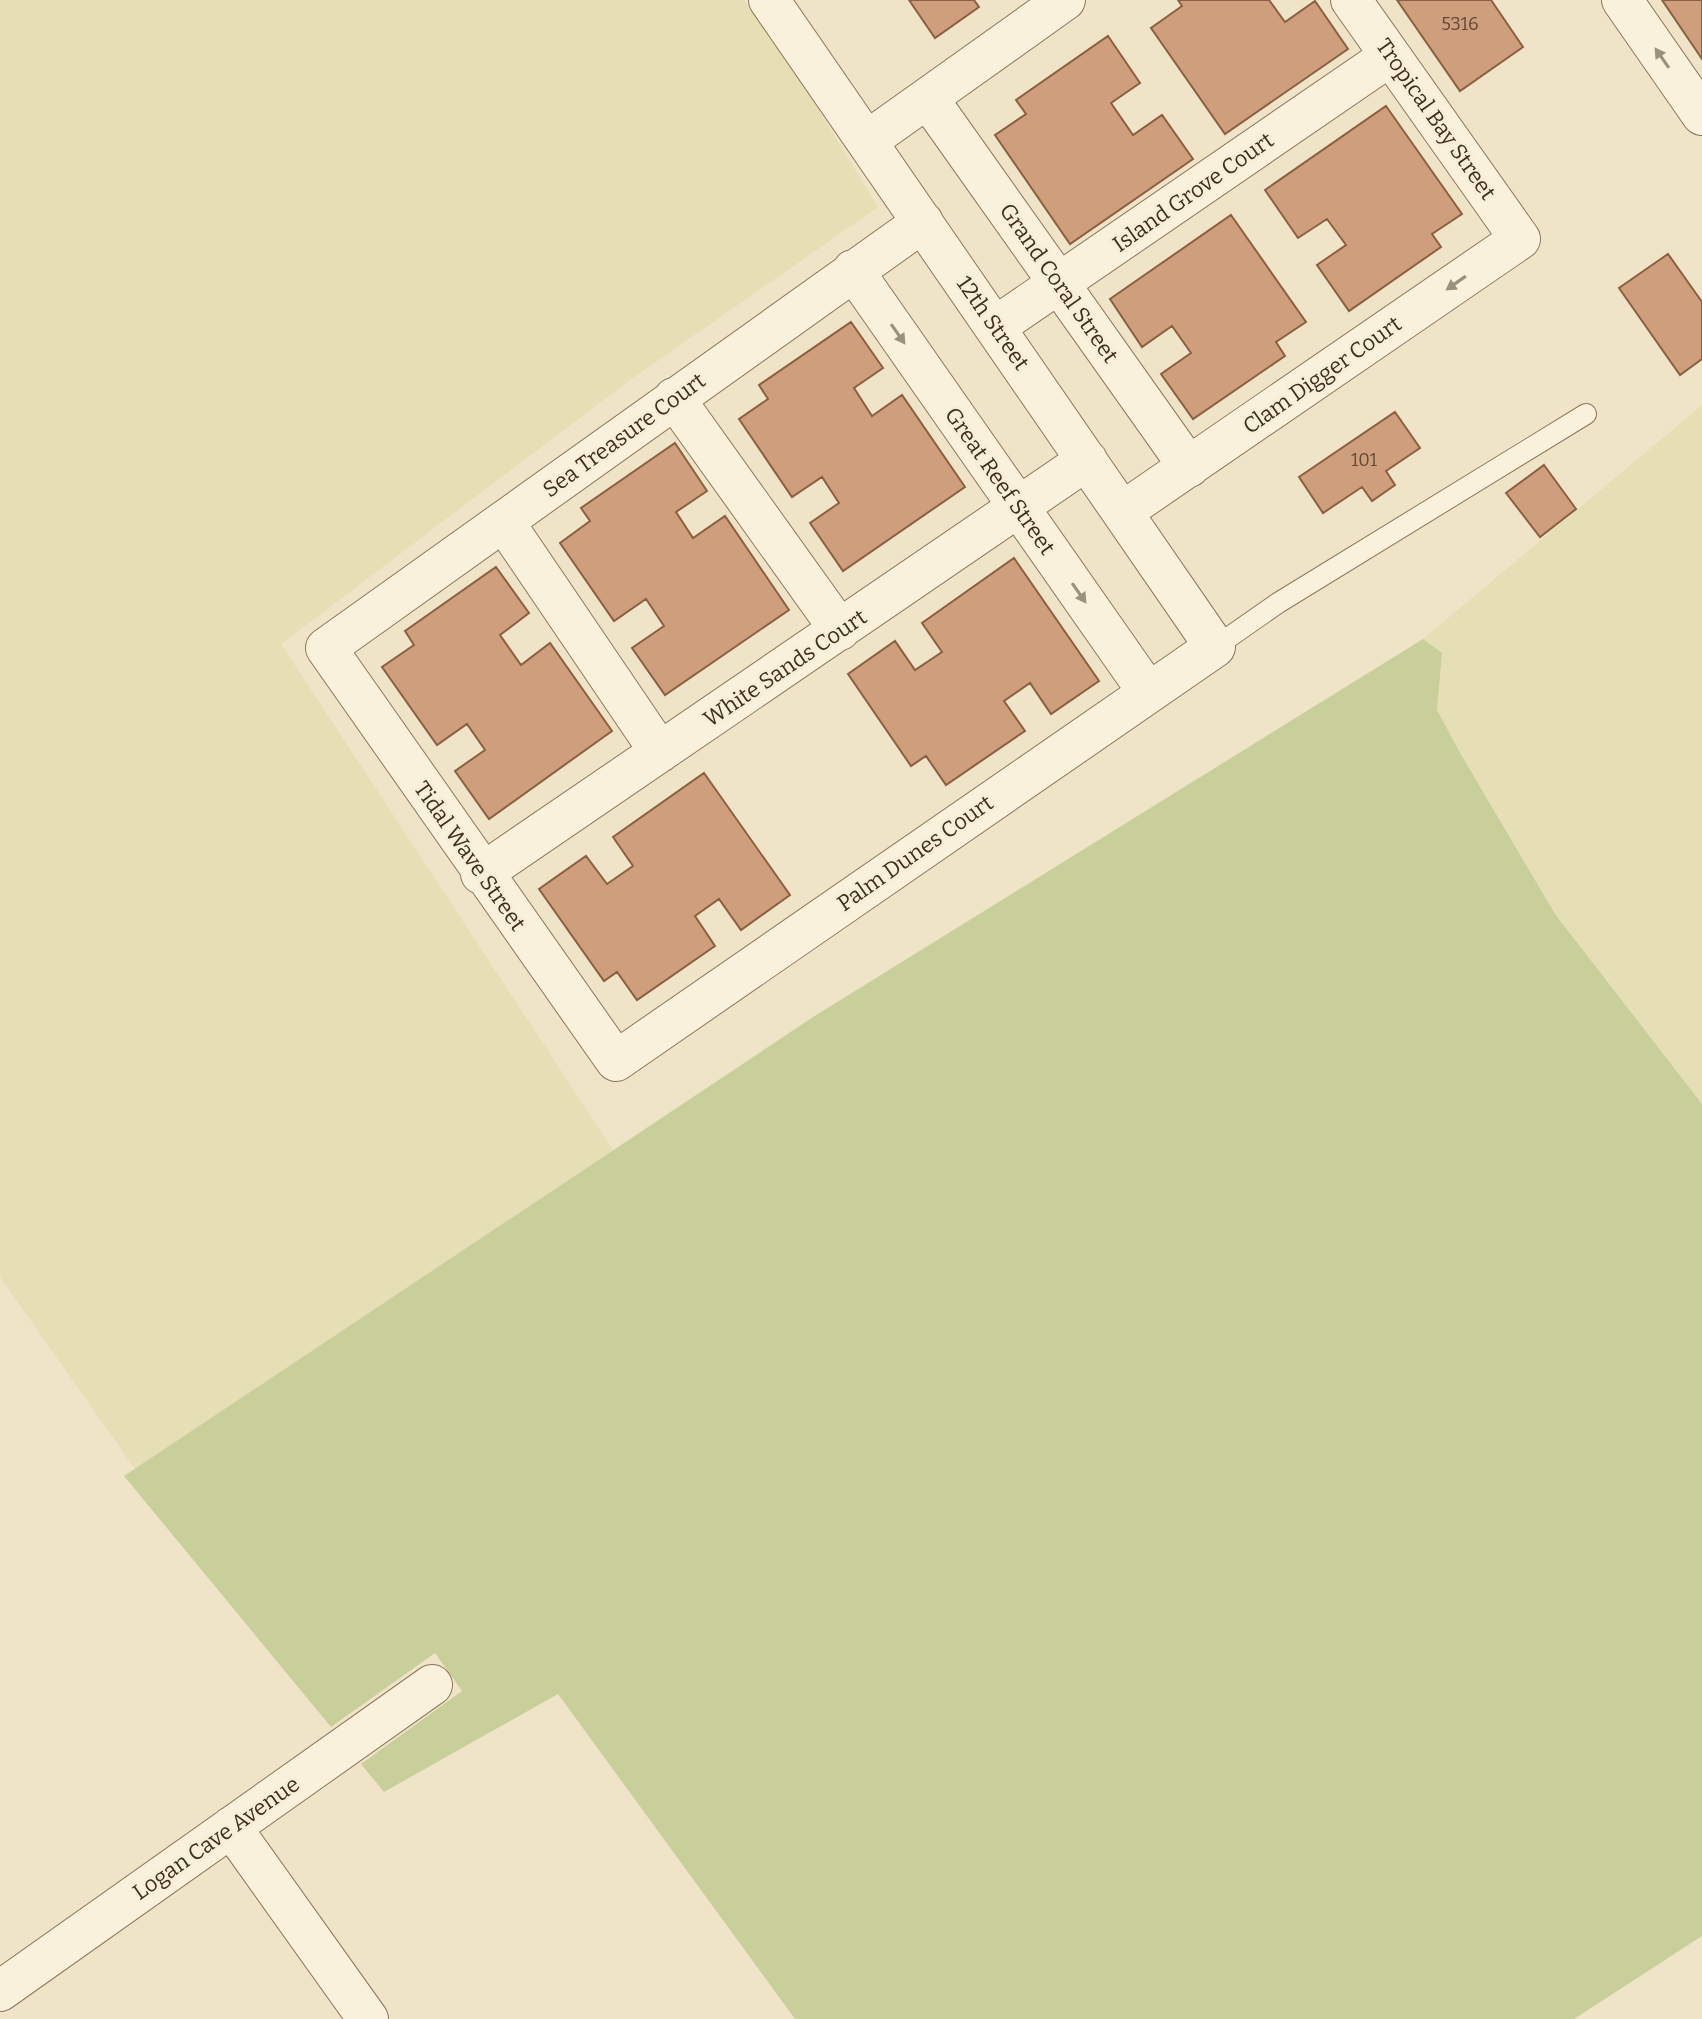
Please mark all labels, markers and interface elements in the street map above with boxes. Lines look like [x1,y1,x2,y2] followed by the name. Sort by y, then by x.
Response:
[1441,13,1479,35] house number: 5316
[1370,33,1502,205] street label: Tropical Bay Street
[1655,47,1670,68] one-way arrow
[1107,126,1279,258] street label: Island Grove Court
[994,198,1124,368] street label: Grand Coral Street
[951,271,1035,375] street label: 12th Street
[1446,275,1467,290] one-way arrow
[1238,310,1406,440] street label: Clam Digger Court
[890,323,905,344] one-way arrow
[537,367,711,503] street label: Sea Treasure Court
[939,402,1061,560] street label: Great Reef Street
[1351,449,1378,471] house number: 101
[1071,582,1087,604] one-way arrow
[698,603,872,733] street label: White Sands Court
[408,776,532,936] street label: Tidal Wave Street
[832,789,998,917] street label: Palm Dunes Court
[128,1770,304,1906] street label: Logan Cave Avenue

